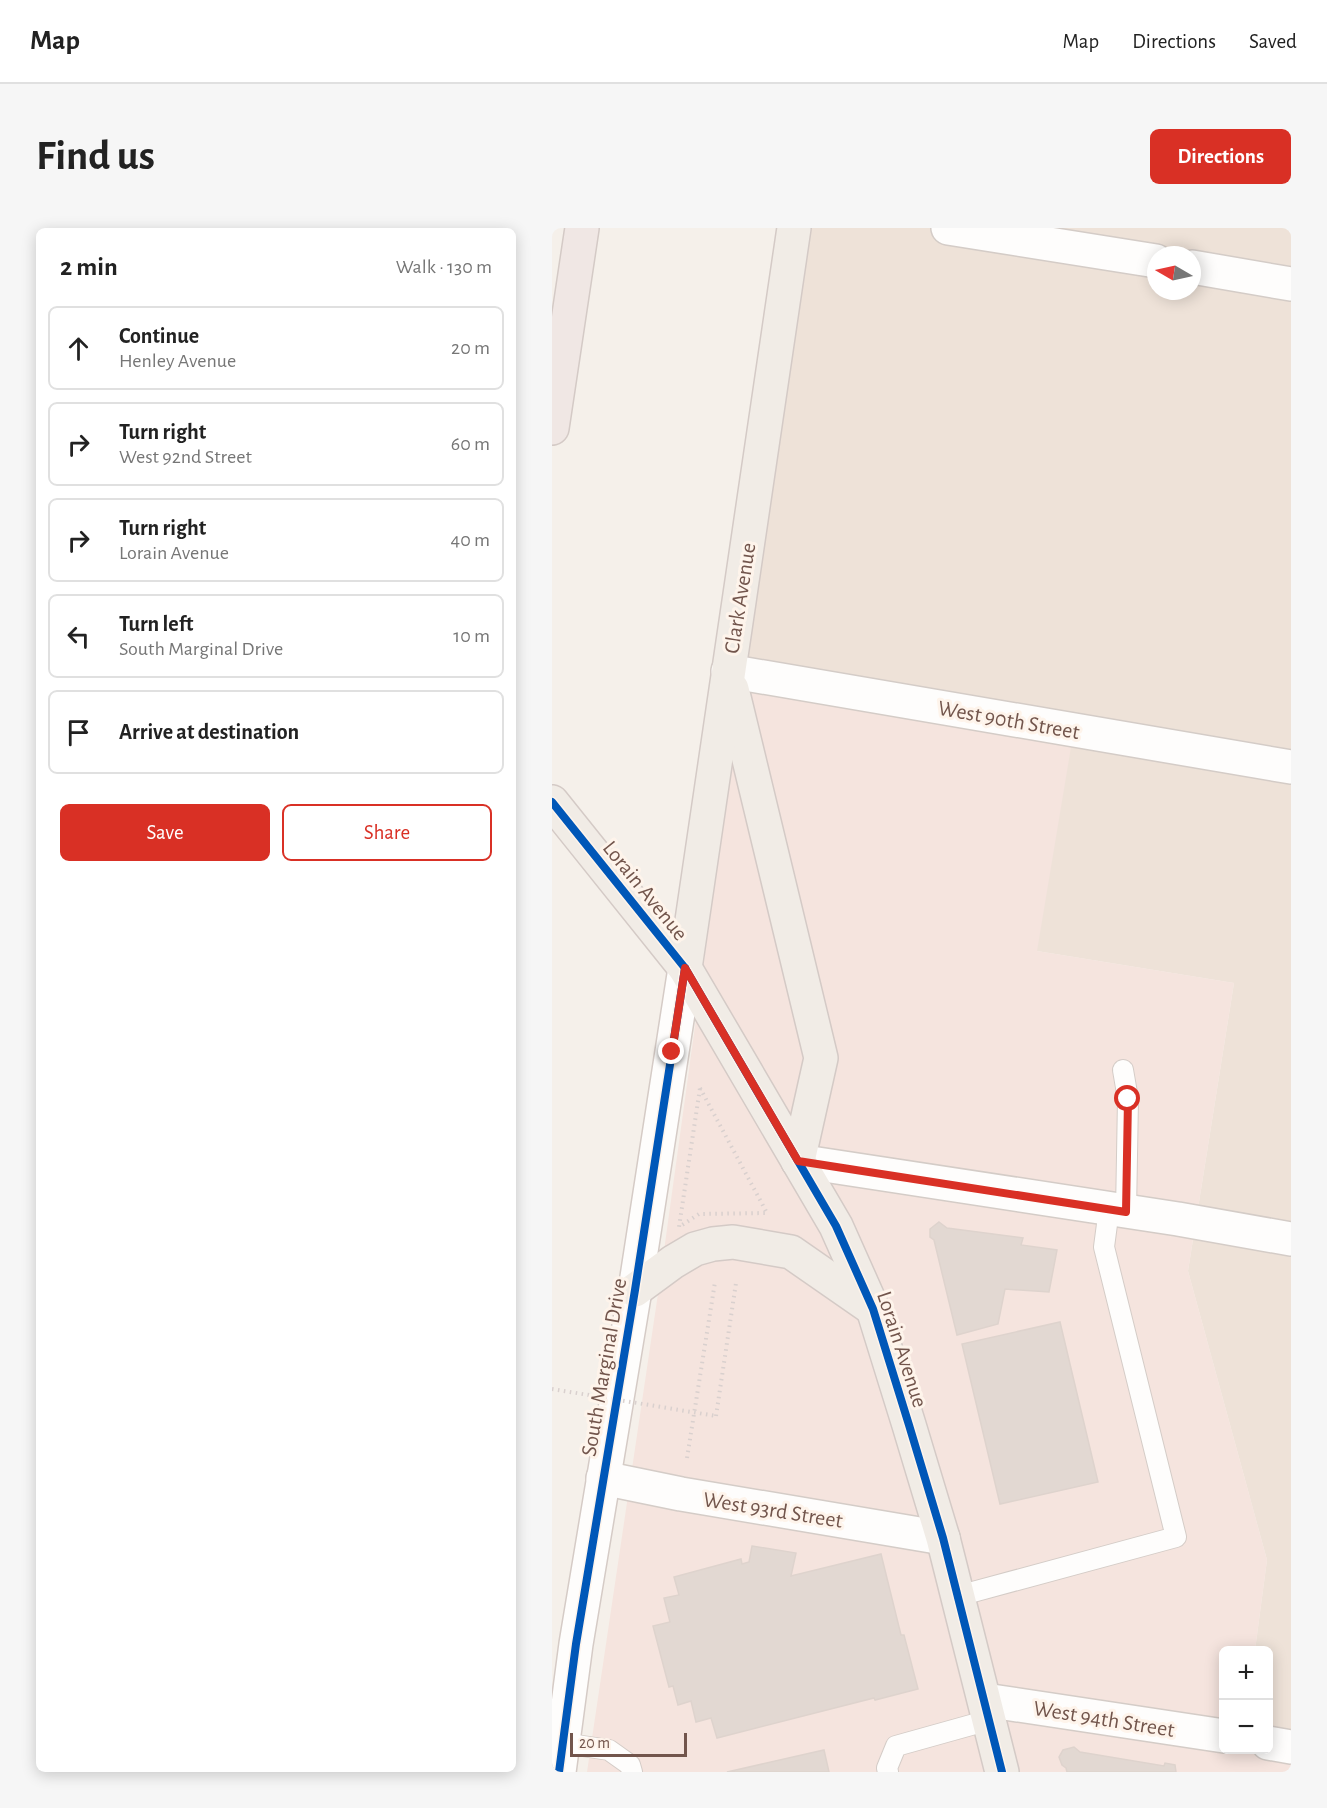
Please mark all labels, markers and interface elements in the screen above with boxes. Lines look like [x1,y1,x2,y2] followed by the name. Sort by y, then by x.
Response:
[30,27,80,55] text: Map
[1063,31,1099,52] text: Map
[1132,31,1216,52] text: Directions
[1249,31,1297,52] text: Saved
[1150,129,1291,184] button: Directions
[36,135,155,177] text: Find us
[1147,246,1201,300] north arrow
[60,254,118,280] text: 2 min
[396,257,492,277] text: Walk · 130 m
[119,325,199,347] text: Continue
[62,332,95,365] icon: ahead
[451,338,490,358] text: 20 m
[119,351,236,371] text: Henley Avenue
[119,421,206,443] text: Turn right
[62,428,95,461] icon: right
[451,434,490,454] text: 60 m
[119,447,252,467] text: West 92nd Street
[119,517,206,539] text: Turn right
[62,524,95,557] icon: right
[451,530,490,550] text: 40 m
[720,541,760,655] street label: Clark Avenue
[119,543,229,563] text: Lorain Avenue
[119,613,193,635] text: Turn left
[62,620,95,653] icon: left
[453,626,490,646] text: 10 m
[119,639,283,659] text: South Marginal Drive
[936,697,1081,743] street label: West 90th Street
[62,716,95,749] icon: arrive
[119,721,299,743] text: Arrive at destination
[60,804,270,861] button: Save
[282,804,492,861] button: Share
[599,837,692,945] street label: Lorain Avenue
[658,1038,684,1064] route end
[1114,1085,1140,1111] route start
[577,1276,631,1458] street label: South Marginal Drive
[873,1288,931,1410] street label: Lorain Avenue
[702,1488,844,1532] street label: West 93rd Street
[1219,1646,1273,1754] map controls
[1219,1646,1273,1700] button: +
[1032,1697,1176,1741] street label: West 94th Street
[1219,1700,1273,1754] button: −
[570,1730,687,1758] scale bar
[579,1735,610,1751] text: 20 m

